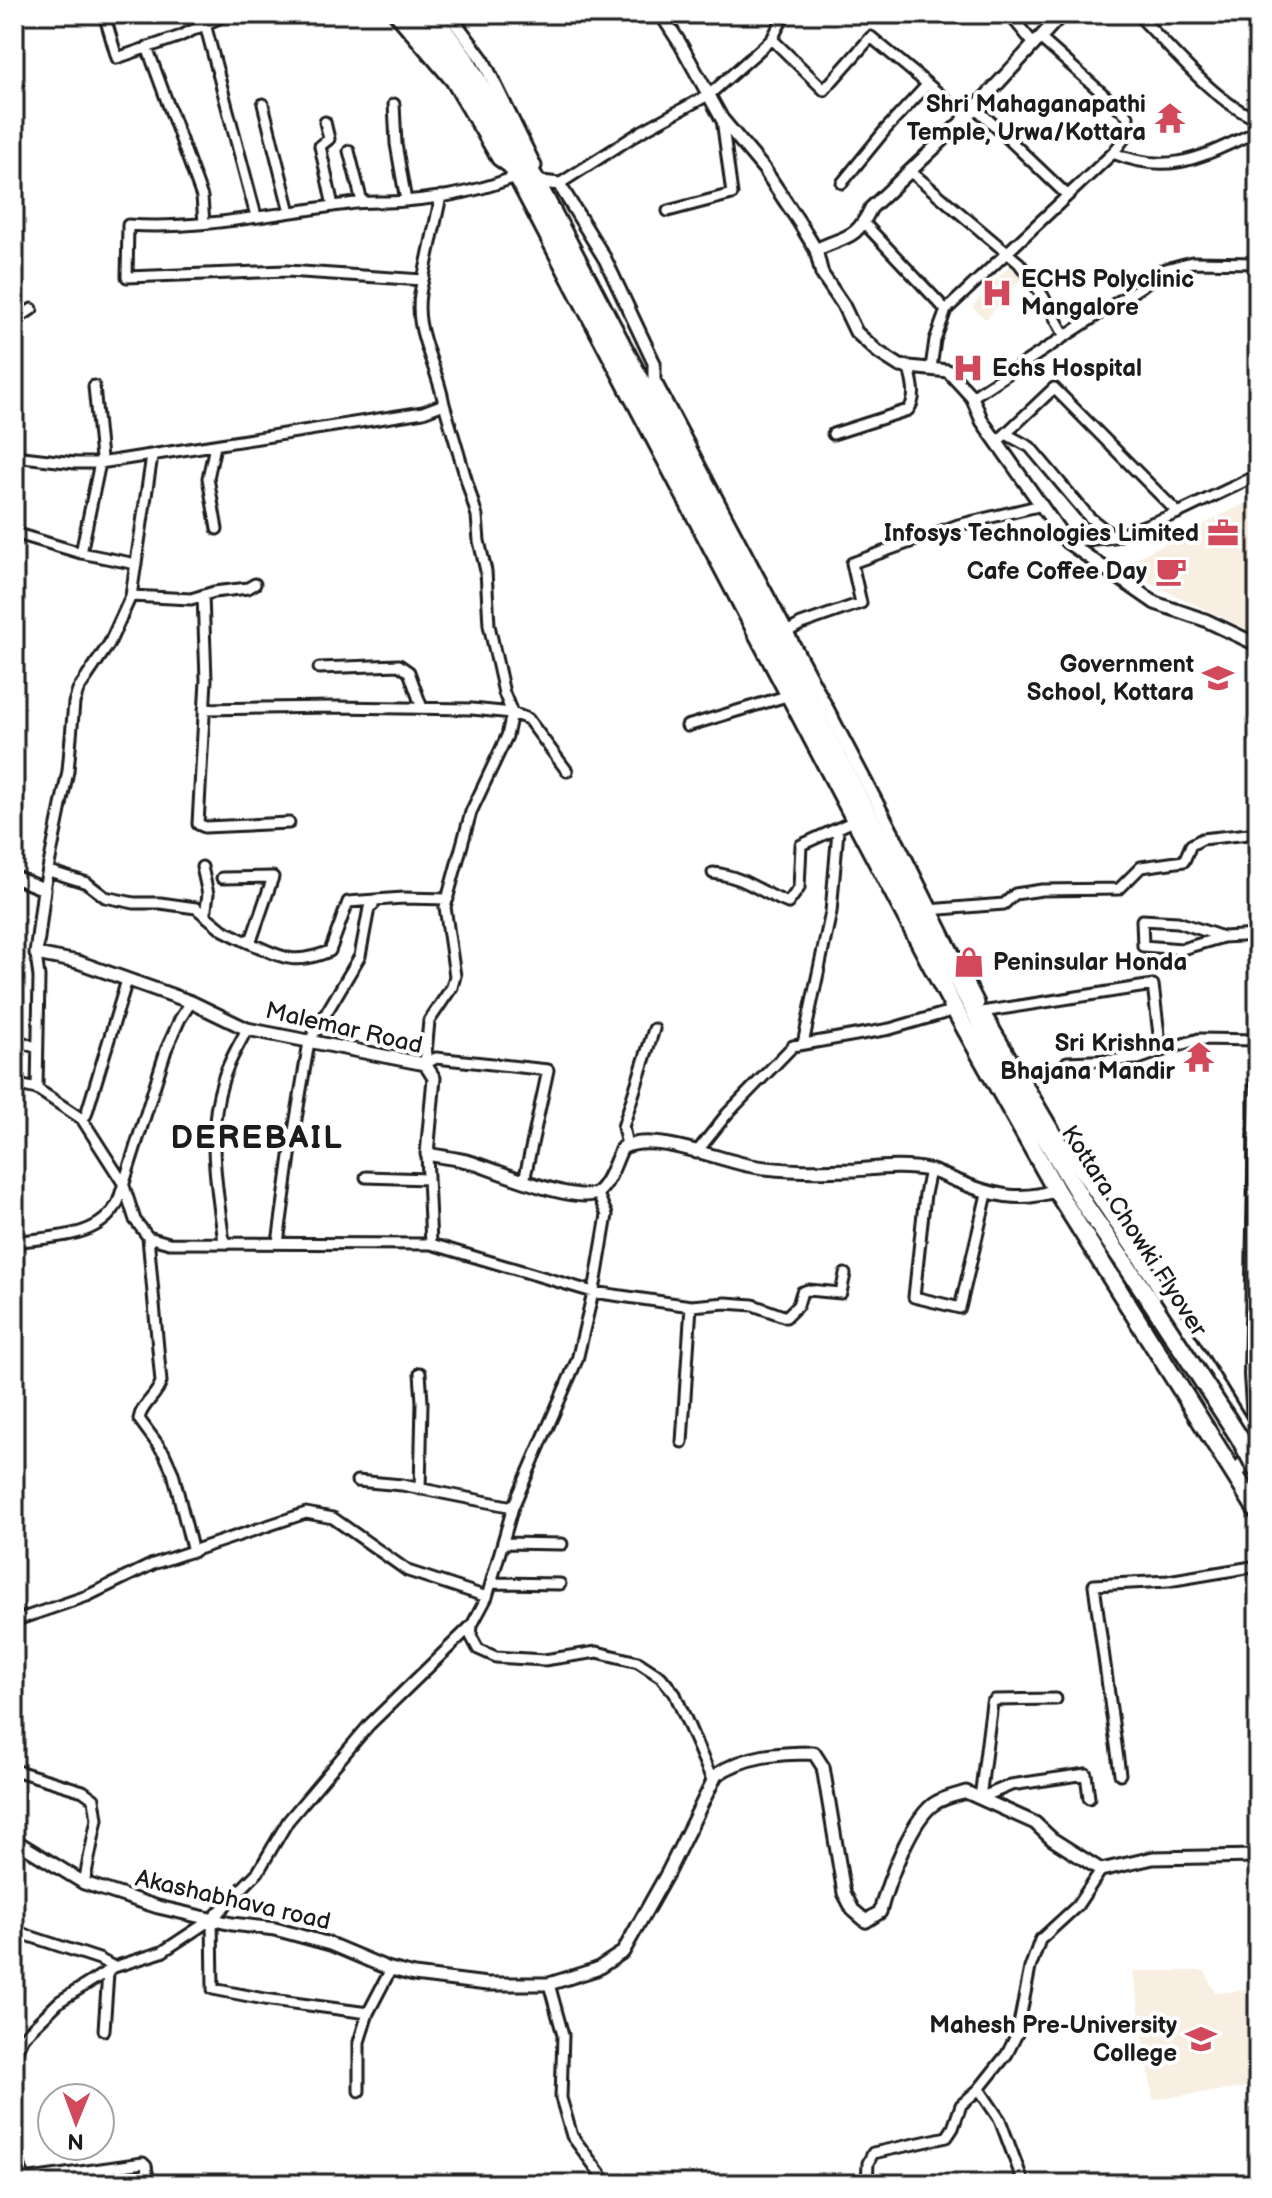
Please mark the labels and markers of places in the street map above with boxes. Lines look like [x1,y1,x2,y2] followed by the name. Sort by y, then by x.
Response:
[907,90,1146,147] place label: Shri Mahaganapathi Temple, Urwa/Kottara
[1153,101,1187,135] temple icon: Shri Mahaganapathi Temple, Urwa/Kottara
[1021,265,1194,322] place label: ECHS Polyclinic Mangalore
[980,276,1014,310] hospital icon: ECHS Polyclinic Mangalore
[951,351,985,385] hospital icon: Echs Hospital
[992,354,1142,383] place label: Echs Hospital
[1206,516,1240,550] office icon: Infosys Technologies Limited
[884,519,1199,548] place label: Infosys Technologies Limited
[1154,554,1188,588] cafe icon: Cafe Coffee Day
[967,557,1147,586] place label: Cafe Coffee Day
[1027,650,1194,707] place label: Government School, Kottara
[1201,661,1235,695] school or university icon: Government School, Kottara
[952,945,986,979] shop icon: Peninsular Honda
[993,948,1187,977] place label: Peninsular Honda
[1000,1029,1175,1086] place label: Sri Krishna Bhajana Mandir
[1182,1040,1216,1074] temple icon: Sri Krishna Bhajana Mandir
[929,2011,1177,2068] place label: Mahesh Pre-University College
[1184,2022,1218,2056] school or university icon: Mahesh Pre-University College

